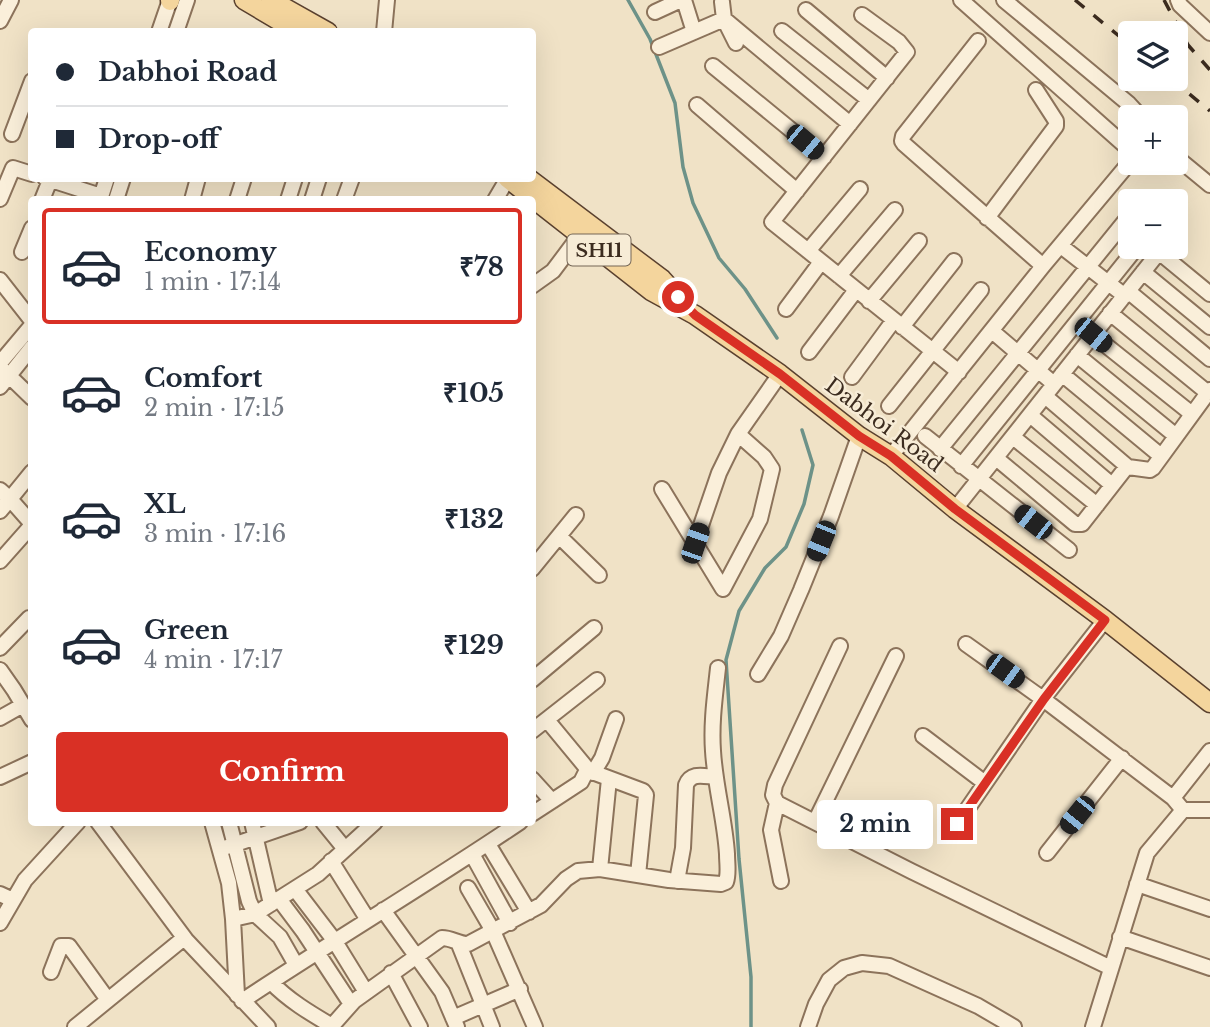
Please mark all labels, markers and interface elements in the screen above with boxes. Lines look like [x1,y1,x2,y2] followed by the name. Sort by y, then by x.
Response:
[1118,21,1188,259] map controls
[1118,21,1188,91] button: layers
[98,56,277,88] text: Dabhoi Road
[1118,105,1188,175] button: +
[783,120,828,164] car
[98,123,219,155] text: Drop-off
[1118,189,1188,259] button: −
[568,234,630,266] road number: SH11
[60,235,123,298] icon: car
[144,236,277,268] text: Economy
[459,251,504,283] text: ₹78
[144,268,281,296] text: 1 min · 17:14
[662,281,694,313] route start
[1071,314,1116,356] car
[60,361,123,424] icon: car
[144,362,262,394] text: Comfort
[820,372,948,478] street label: Dabhoi Road
[443,377,504,409] text: ₹105
[144,394,285,422] text: 2 min · 17:15
[60,487,123,550] icon: car
[144,488,186,520] text: XL
[1010,501,1057,543] car
[444,503,504,535] text: ₹132
[804,518,839,564] car
[144,520,286,548] text: 3 min · 17:16
[679,520,712,566] car
[60,613,123,676] icon: car
[144,614,229,646] text: Green
[443,629,504,661] text: ₹129
[144,646,282,674] text: 4 min · 17:17
[982,650,1029,692] car
[56,732,508,812] button: Confirm
[1056,792,1099,838] car
[817,800,932,848] callout: 2 min
[941,808,973,840] route end
[839,810,911,838] text: 2 min

